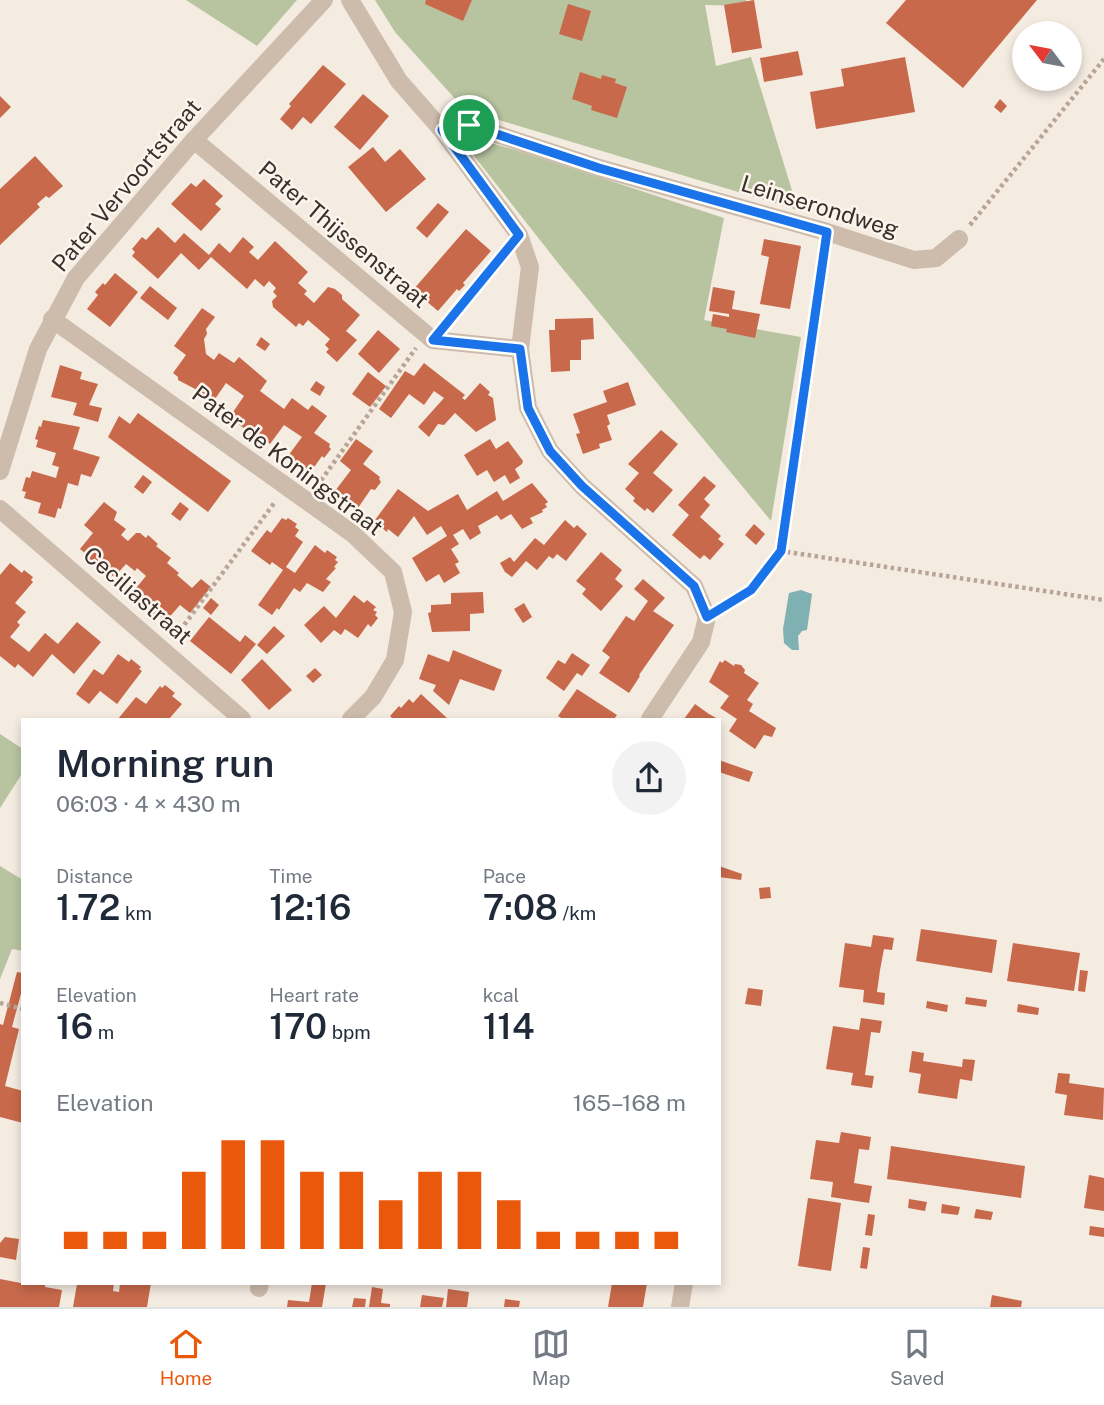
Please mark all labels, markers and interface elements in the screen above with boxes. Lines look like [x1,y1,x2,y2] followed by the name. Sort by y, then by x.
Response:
[1012,21,1082,91] north arrow
[1012,21,1082,91] map controls
[46,93,206,277] street label: Pater Vervoortstraat
[439,95,499,155] pin
[450,106,488,144] icon: arrive
[253,155,435,313] street label: Pater Thijssenstraat
[738,169,902,243] street label: Leinserondweg
[187,379,389,541] street label: Pater de Koningstraat
[78,541,198,649] street label: Ceciliastraat
[56,741,274,786] text: Morning run
[612,741,686,815] button: share
[56,790,241,817] text: 06:03 · 4 × 430 m
[56,865,133,887] text: Distance
[269,865,313,887] text: Time
[483,865,526,887] text: Pace
[56,887,120,928] text: 1.72
[269,887,351,928] text: 12:16
[483,887,558,928] text: 7:08
[120,902,152,924] text: km
[558,902,596,924] text: /km
[56,984,137,1006] text: Elevation
[269,984,359,1006] text: Heart rate
[483,984,519,1006] text: kcal
[56,1006,93,1047] text: 16
[269,1006,327,1047] text: 170
[483,1006,534,1047] text: 114
[93,1021,114,1043] text: m
[327,1021,371,1043] text: bpm
[56,1089,154,1116] text: Elevation
[573,1089,686,1116] text: 165–168 m
[160,1325,212,1389] tab: Home
[532,1325,570,1389] tab: Map
[890,1325,944,1389] tab: Saved

